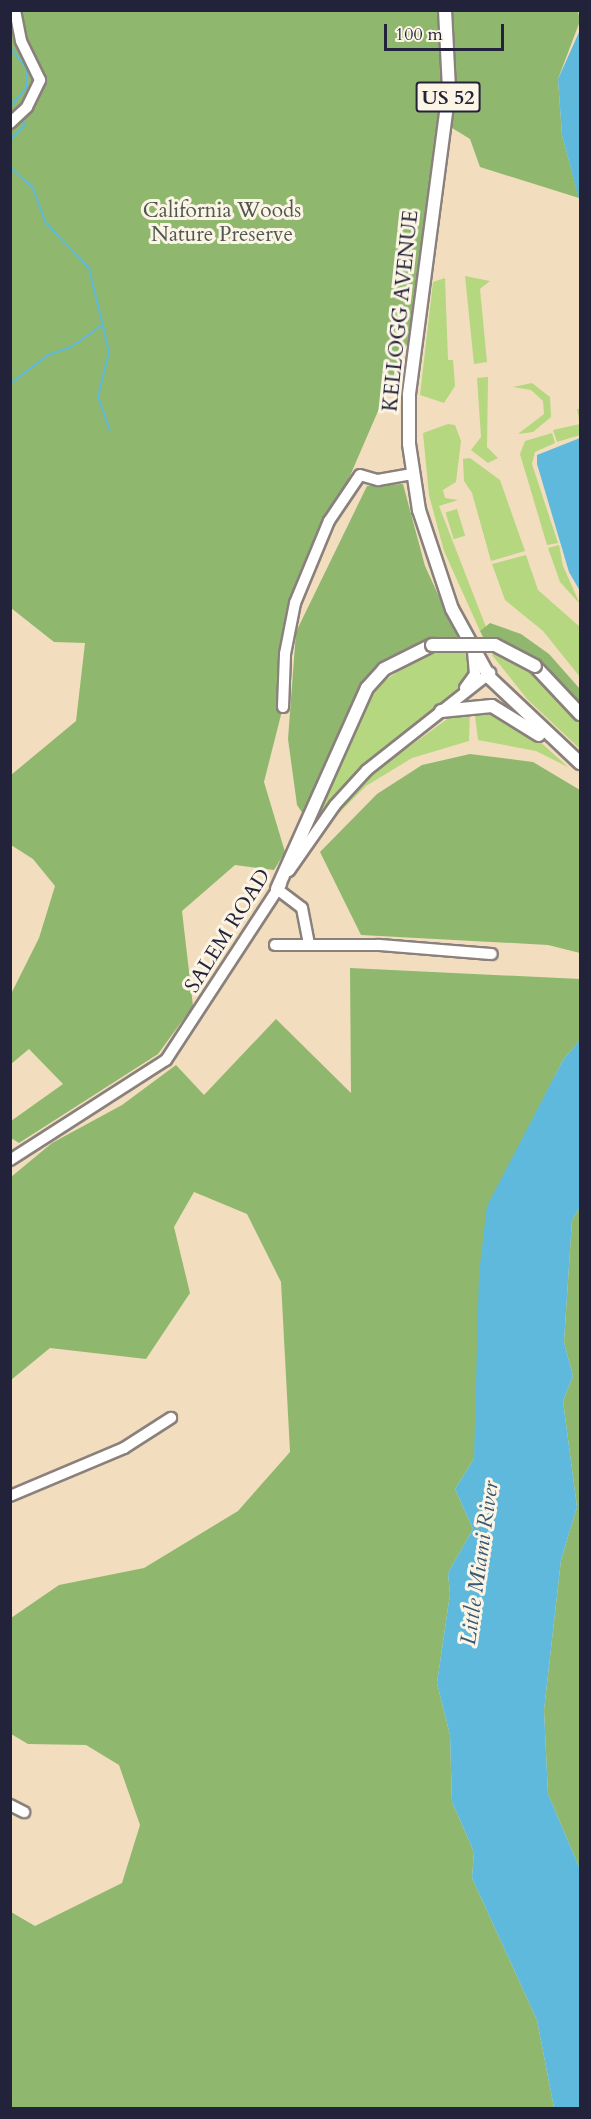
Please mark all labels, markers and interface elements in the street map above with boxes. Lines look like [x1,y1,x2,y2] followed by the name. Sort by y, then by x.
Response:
[387,12,507,50] scale bar
[395,22,443,47] text: 100 m
[415,80,481,114] road number: US 52
[143,198,301,248] park label: California Woods Nature Preserve
[378,209,424,413] street label: KELLOGG AVENUE
[180,864,276,998] street label: SALEM ROAD
[455,1479,505,1647] water label: Little Miami River

